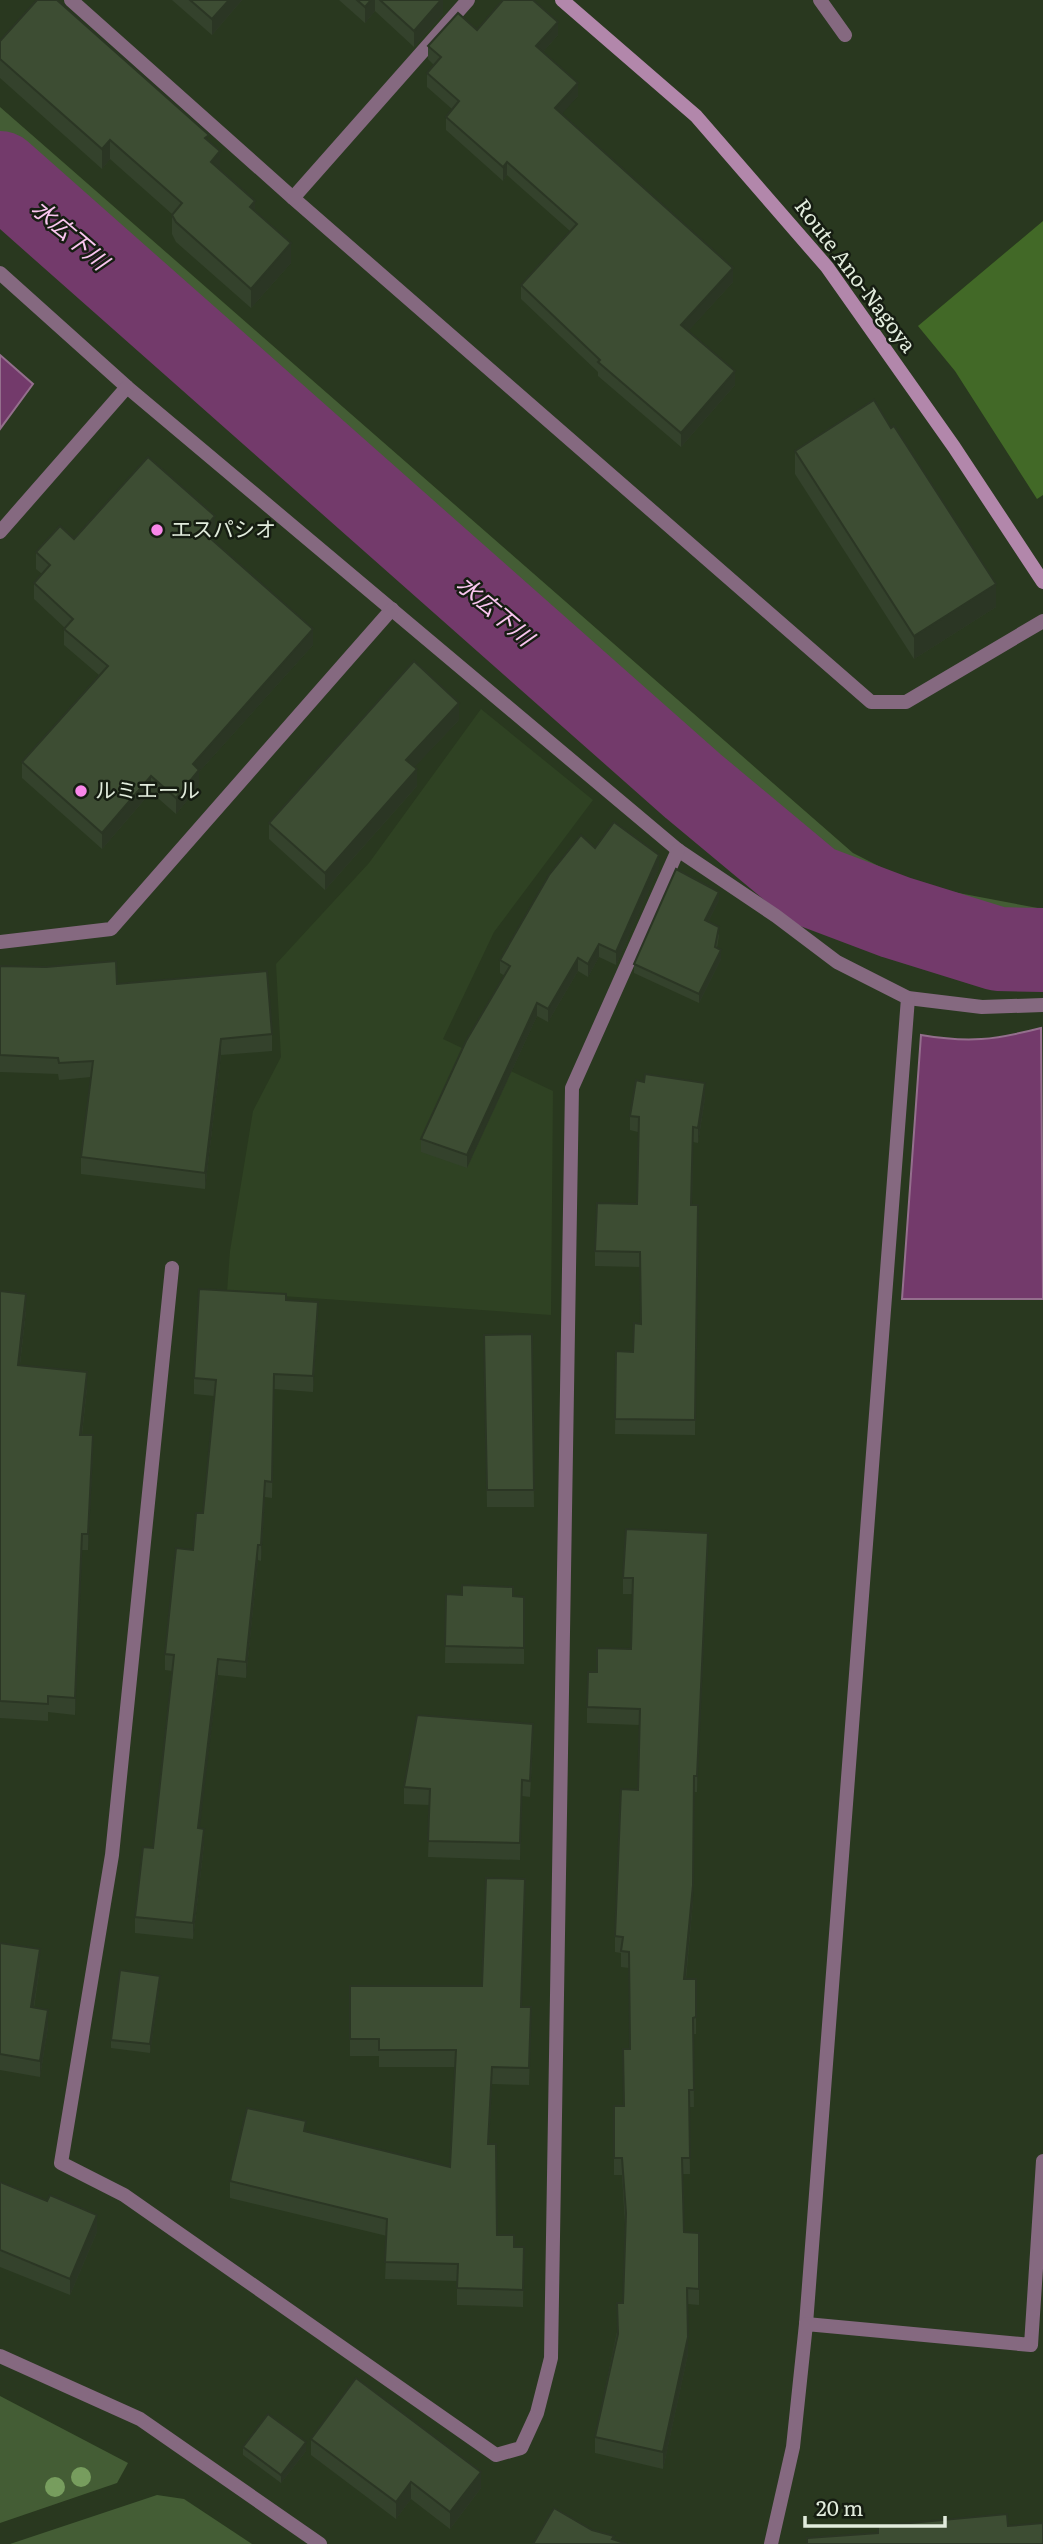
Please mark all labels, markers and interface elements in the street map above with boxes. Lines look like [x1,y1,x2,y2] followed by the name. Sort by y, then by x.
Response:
[25,190,119,278] water label: 水広下川
[789,191,926,359] street label: Route Ano-Nagoya
[171,512,276,543] place label: エスパシオ
[149,522,165,538] marker: エスパシオ
[450,566,544,654] water label: 水広下川
[95,773,200,804] place label: ルミエール
[73,783,89,799] marker: ルミエール
[805,2484,945,2528] scale bar
[816,2491,863,2522] text: 20 m

